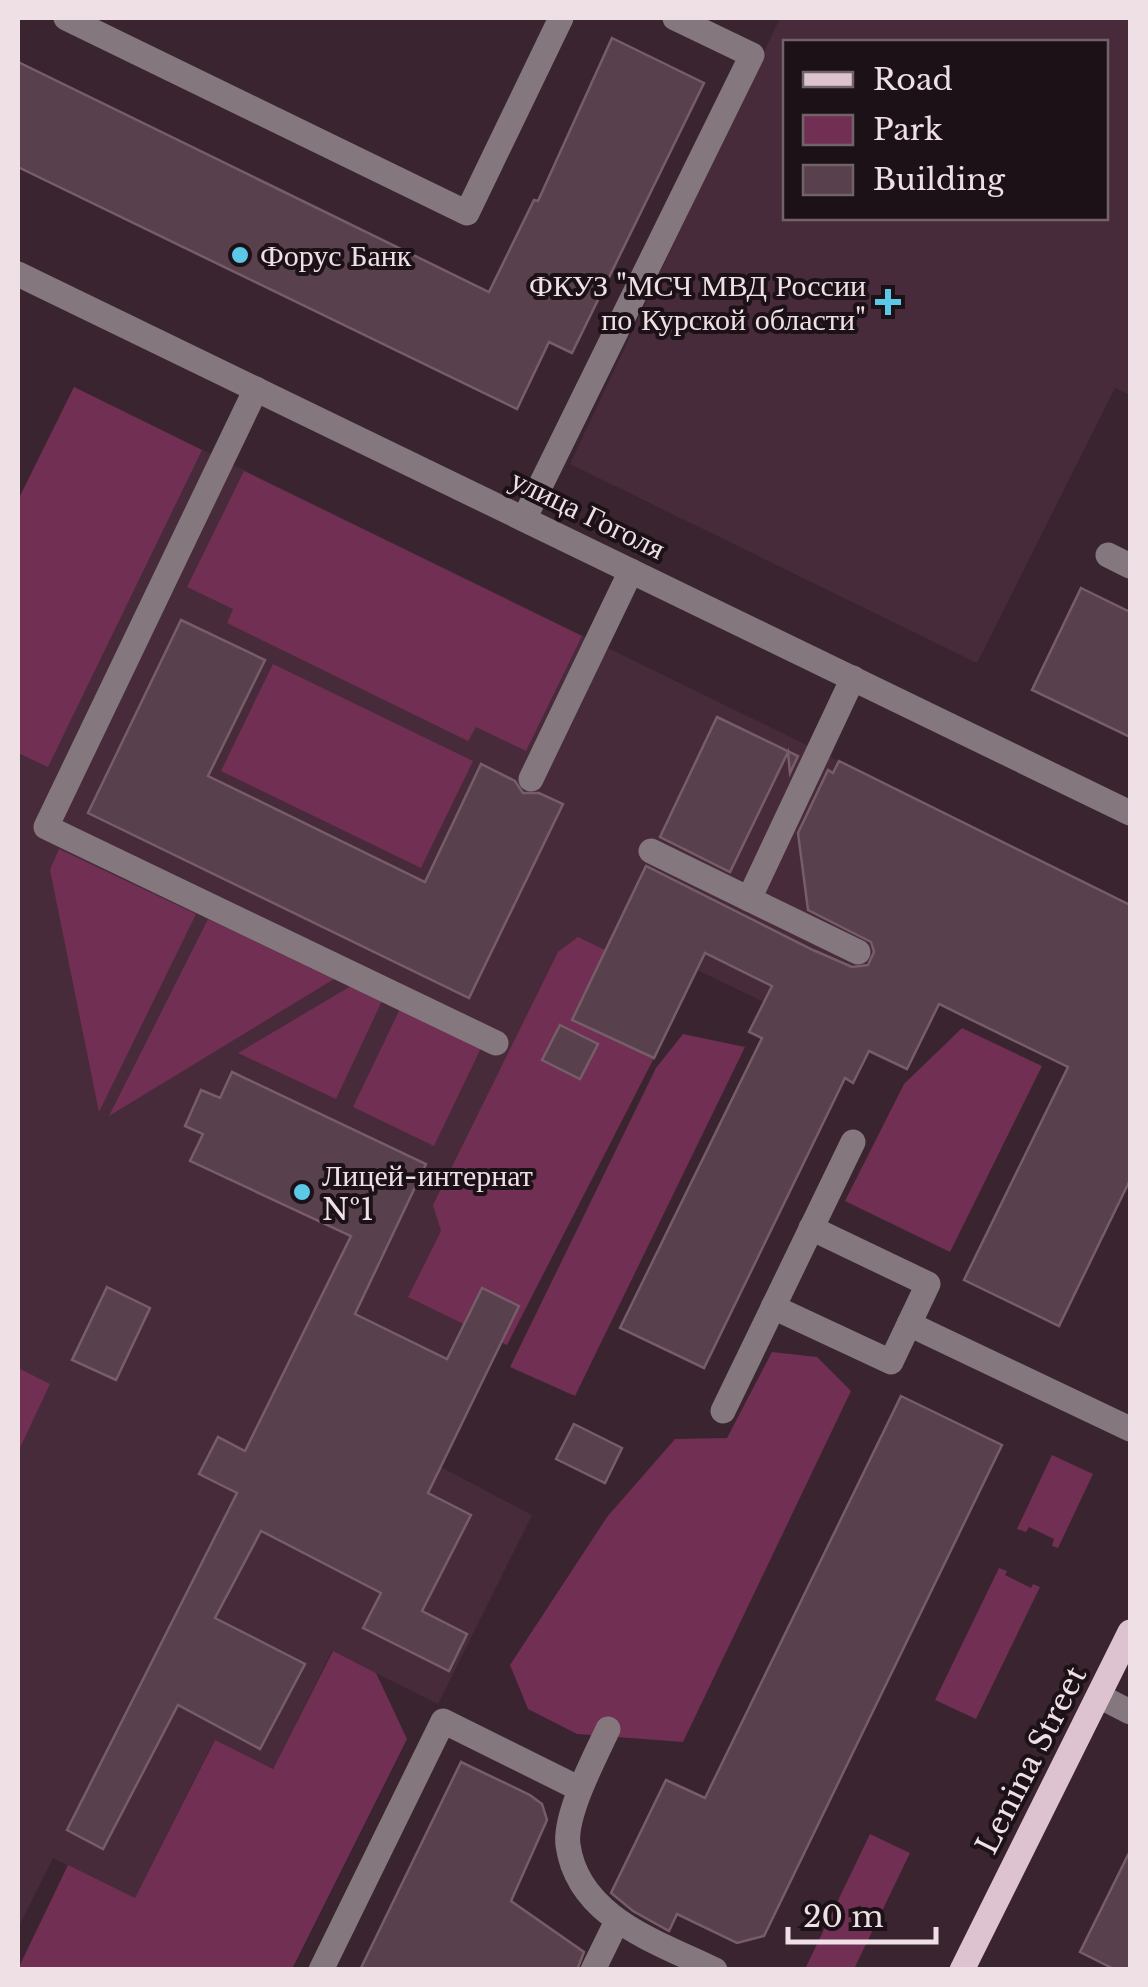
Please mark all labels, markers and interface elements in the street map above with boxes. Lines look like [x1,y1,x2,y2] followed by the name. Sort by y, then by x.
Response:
[783,40,1108,220] legend
[873,61,953,98] text: Road
[873,111,943,148] text: Park
[873,161,1006,198] text: Building
[260,237,412,274] place label: Форус Банк
[229,244,251,266] marker: Форус Банк
[529,267,866,338] place label: ФКУЗ "МСЧ МВД России по Курской области"
[875,289,901,315] marker: ФКУЗ "МСЧ МВД России по Курской области"
[505,461,671,567] street label: улица Гоголя
[322,1157,533,1228] place label: Лицей-интернат №1
[291,1181,313,1203] marker: Лицей-интернат №1
[968,1659,1094,1860] street label: Lenina Street
[788,1882,936,1944] scale bar
[803,1898,884,1935] text: 20 m

